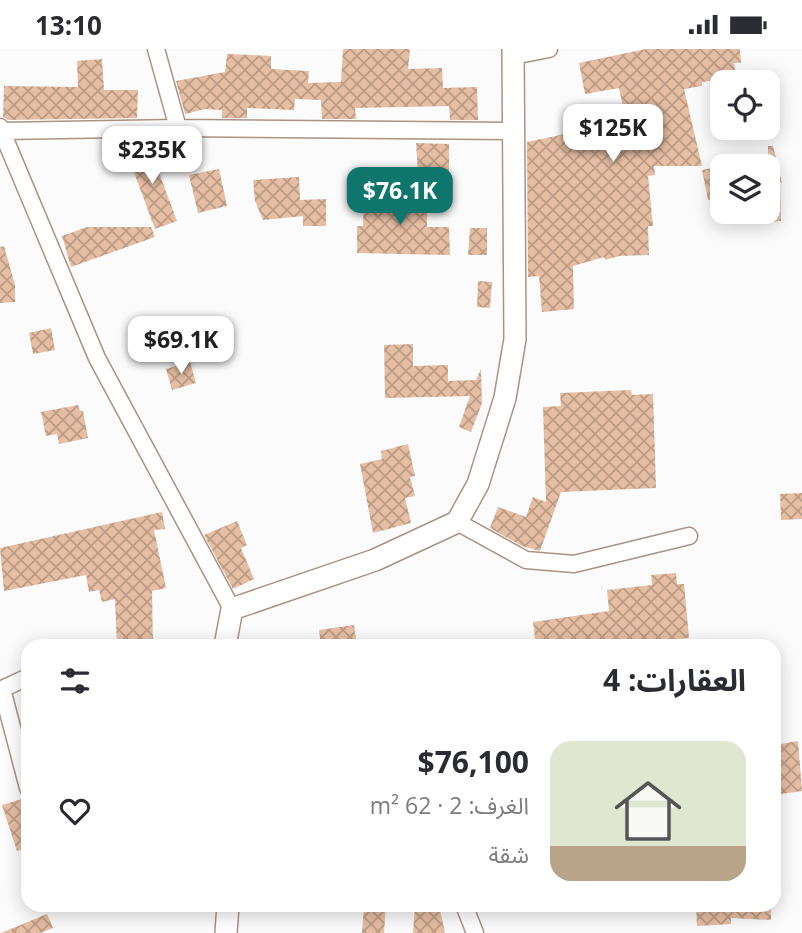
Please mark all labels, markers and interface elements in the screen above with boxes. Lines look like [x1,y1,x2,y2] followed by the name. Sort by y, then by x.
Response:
[35,7,102,43] text: 13:10
[710,70,780,224] map controls
[710,70,780,140] button: locate
[564,104,662,164] pin: $125K
[579,111,647,143] text: $125K
[103,127,201,186] pin: $235K
[118,133,186,165] text: $235K
[710,154,780,224] button: layers
[343,167,457,227] pin: $76.1K
[363,174,437,206] text: $76.1K
[124,317,238,376] pin: $69.1K
[144,323,218,355] text: $69.1K
[603,659,746,700] text: العقارات: 4
[56,662,94,700] icon: filters
[418,741,529,782] text: $76,100
[606,769,690,853] icon: home
[370,789,529,821] text: الغرف: 2 · 62 m²
[56,792,94,830] icon: heart
[488,838,529,870] text: شقة

